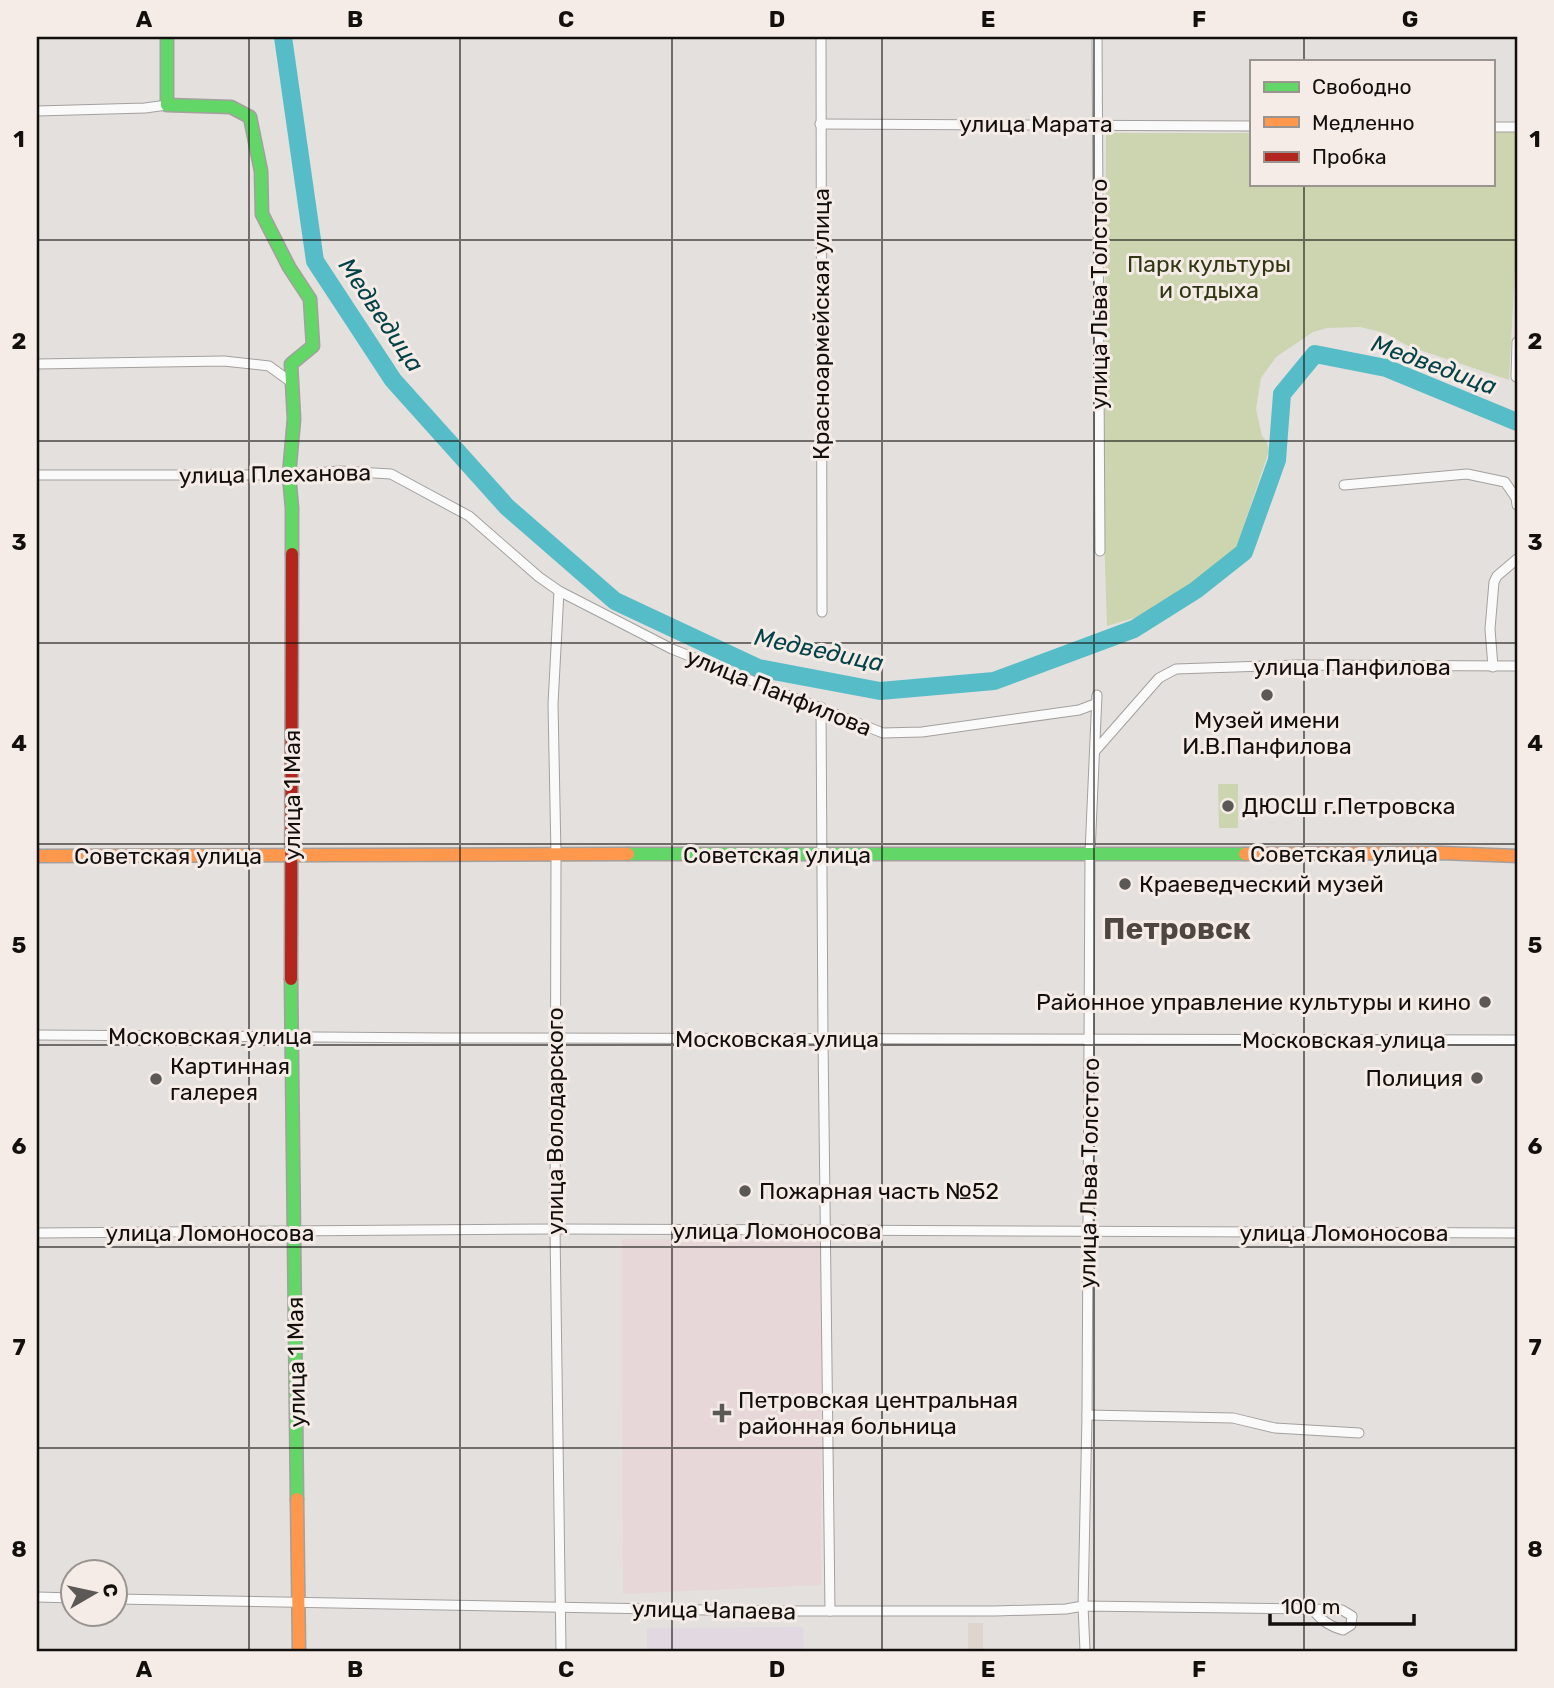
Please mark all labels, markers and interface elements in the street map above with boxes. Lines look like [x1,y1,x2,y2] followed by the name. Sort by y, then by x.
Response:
[136,5,153,33] text: A
[347,5,363,33] text: B
[558,5,574,33] text: C
[769,5,785,33] text: D
[981,5,995,33] text: E
[1192,5,1206,33] text: F
[1402,5,1418,33] text: G
[1250,60,1494,186] legend
[1312,74,1412,99] text: Свободно
[959,110,1113,138] street label: улица Марата
[1312,110,1415,135] text: Медленно
[13,125,25,153] text: 1
[1529,125,1541,153] text: 1
[1312,144,1387,169] text: Пробка
[1085,179,1113,409] street label: улица Льва Толстого
[807,188,835,460] street label: Красноармейская улица
[1127,250,1291,304] park label: Парк культуры и отдыха
[333,253,429,377] water label: Медведица
[12,327,26,355] text: 2
[1528,327,1542,355] text: 2
[1368,329,1500,401] water label: Медведица
[179,458,371,490] street label: улица Плеханова
[11,528,27,556] text: 3
[1527,528,1543,556] text: 3
[752,623,886,677] water label: Медведица
[682,642,876,742] street label: улица Панфилова
[1253,653,1451,681] street label: улица Панфилова
[1259,687,1275,703] marker: Музей имени И.В.Панфилова
[1182,706,1352,760] place label: Музей имени И.В.Панфилова
[11,729,27,757] text: 4
[1527,729,1543,757] text: 4
[278,730,306,860] street label: улица 1 Мая
[1242,792,1455,820] place label: ДЮСШ г.Петровска
[1220,798,1236,814] marker: ДЮСШ г.Петровска
[1250,840,1438,868] street label: Советская улица
[683,841,871,869] street label: Советская улица
[74,842,262,870] street label: Советская улица
[1139,870,1384,898] place label: Краеведческий музей
[1117,876,1133,892] marker: Краеведческий музей
[1103,911,1251,947] district label: Петровск
[12,931,27,959] text: 5
[1528,931,1543,959] text: 5
[1036,988,1471,1016] place label: Районное управление культуры и кино
[1477,994,1493,1010] marker: Районное управление культуры и кино
[541,1007,569,1235] street label: улица Володарского
[108,1022,312,1050] street label: Московская улица
[675,1025,879,1053] street label: Московская улица
[1242,1026,1446,1054] street label: Московская улица
[170,1052,290,1106] place label: Картинная галерея
[1073,1057,1105,1289] street label: улица Льва Толстого
[1365,1064,1463,1092] place label: Полиция
[1469,1070,1485,1086] marker: Полиция
[148,1071,164,1087] marker: Картинная галерея
[12,1132,27,1160] text: 6
[1528,1132,1543,1160] text: 6
[759,1177,999,1205] place label: Пожарная часть №52
[737,1183,753,1199] marker: Пожарная часть №52
[673,1217,881,1245] street label: улица Ломоносова
[106,1219,314,1247] street label: улица Ломоносова
[1240,1219,1448,1247] street label: улица Ломоносова
[281,1296,311,1428] street label: улица 1 Мая
[12,1333,26,1361] text: 7
[1528,1333,1542,1361] text: 7
[738,1386,1018,1440] place label: Петровская центральная районная больница
[712,1403,732,1423] marker: Петровская центральная районная больница
[11,1535,27,1563] text: 8
[1527,1535,1543,1563] text: 8
[60,1558,130,1628] north arrow
[98,1582,123,1599] text: С
[1270,1583,1414,1627] scale bar
[1281,1594,1340,1619] text: 100 m
[632,1595,796,1625] street label: улица Чапаева
[136,1655,153,1683] text: A
[347,1655,363,1683] text: B
[558,1655,574,1683] text: C
[769,1655,785,1683] text: D
[981,1655,995,1683] text: E
[1192,1655,1206,1683] text: F
[1402,1655,1418,1683] text: G

